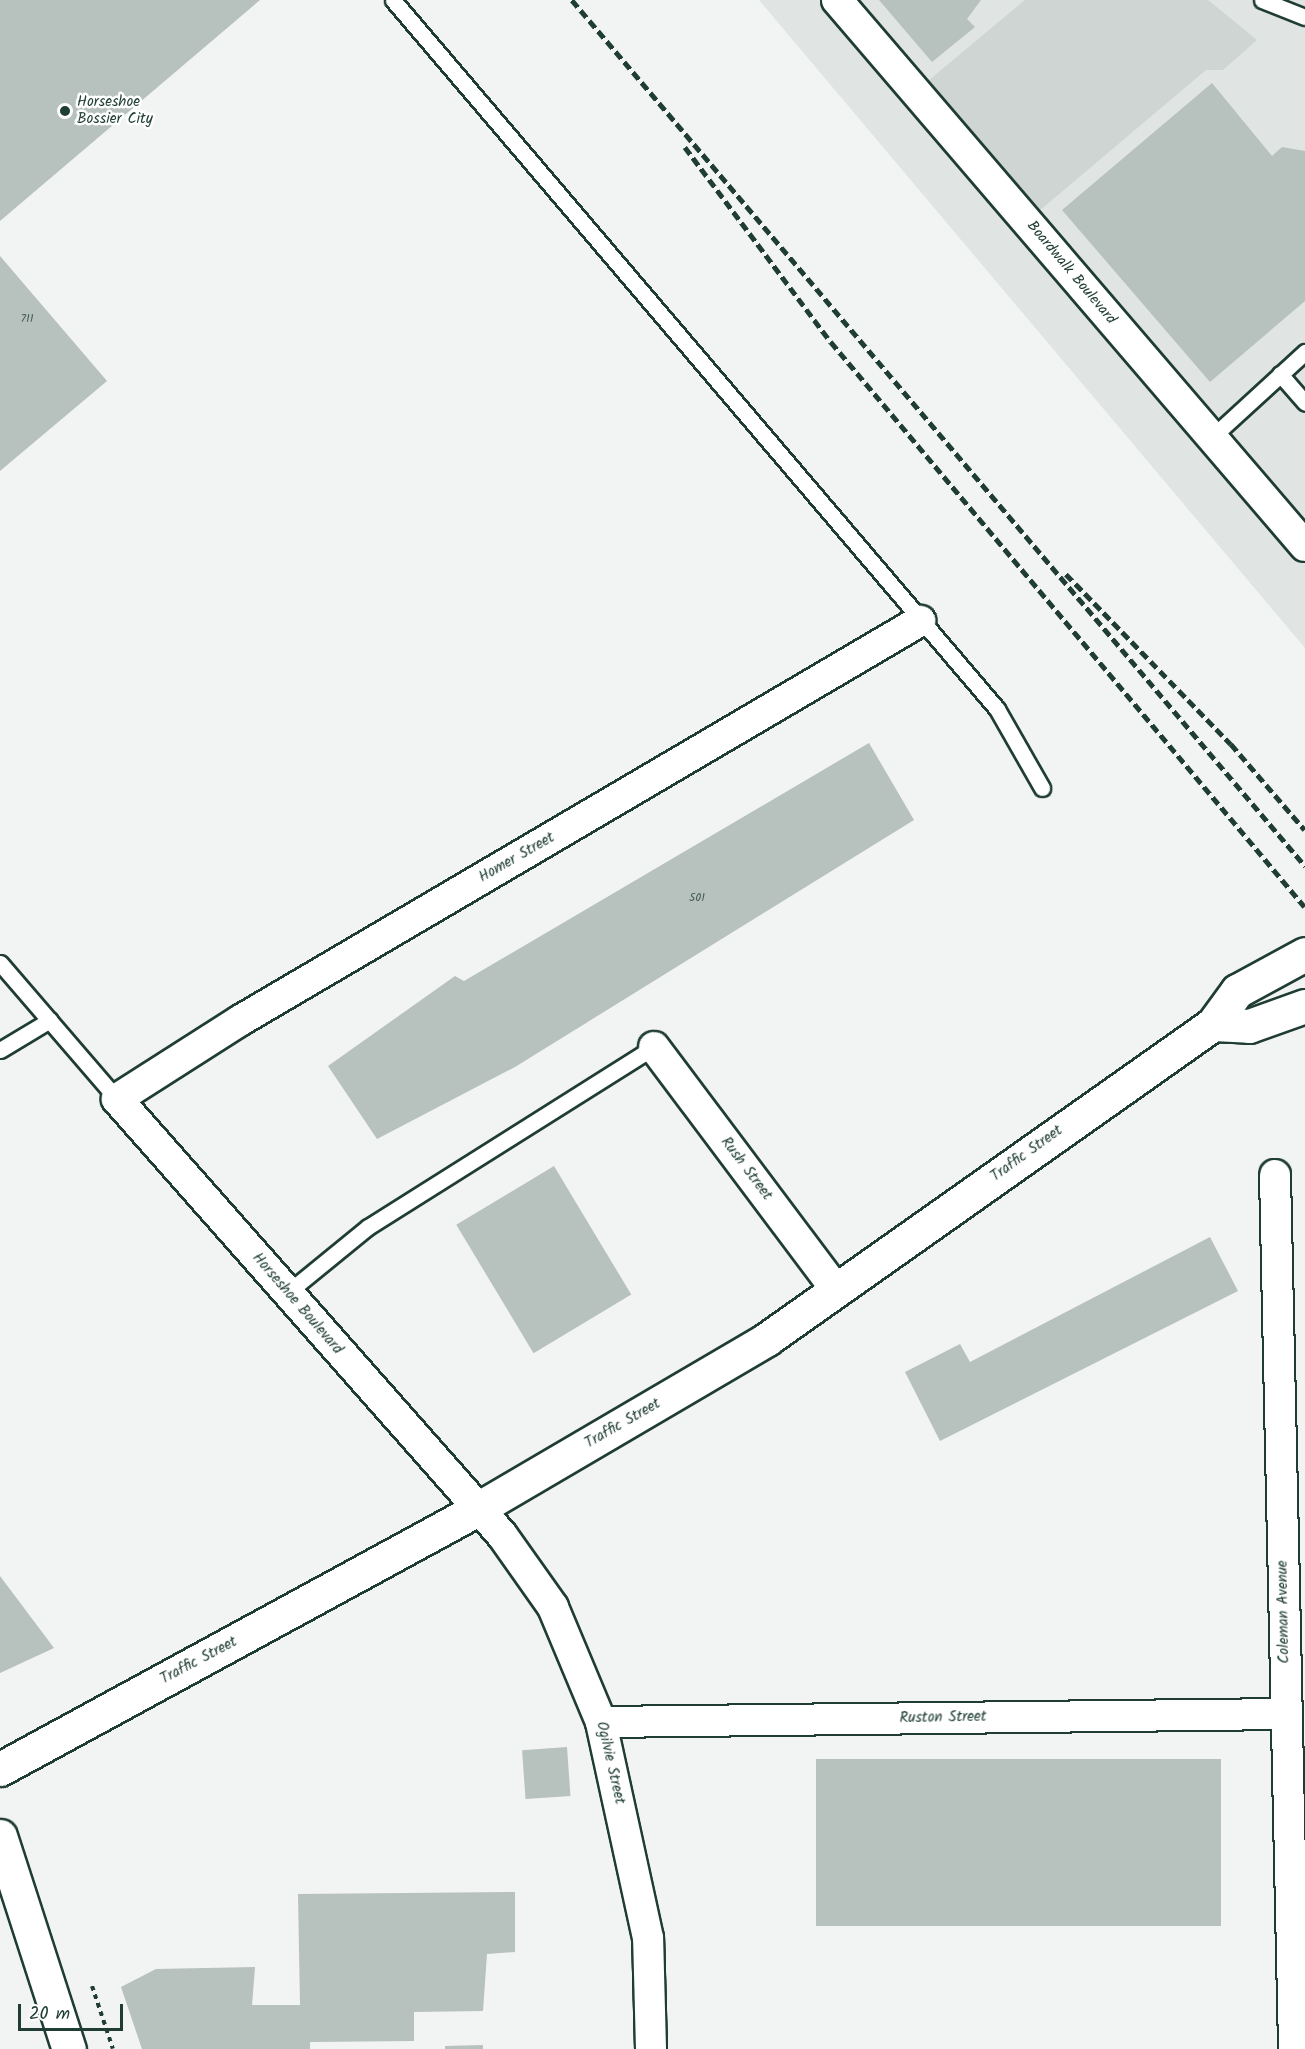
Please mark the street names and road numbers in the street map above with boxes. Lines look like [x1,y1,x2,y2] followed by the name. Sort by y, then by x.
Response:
[1022,218,1120,328] street label: Boardwalk Boulevard
[476,829,558,887] street label: Homer Street
[988,1122,1066,1186] street label: Traffic Street
[716,1134,776,1204] street label: Rush Street
[248,1250,346,1358] street label: Horseshoe Boulevard
[582,1395,664,1453] street label: Traffic Street
[1274,1560,1294,1664] street label: Coleman Avenue
[158,1633,240,1689] street label: Traffic Street
[899,1708,987,1728] street label: Ruston Street
[592,1720,628,1806] street label: Ogilvie Street

